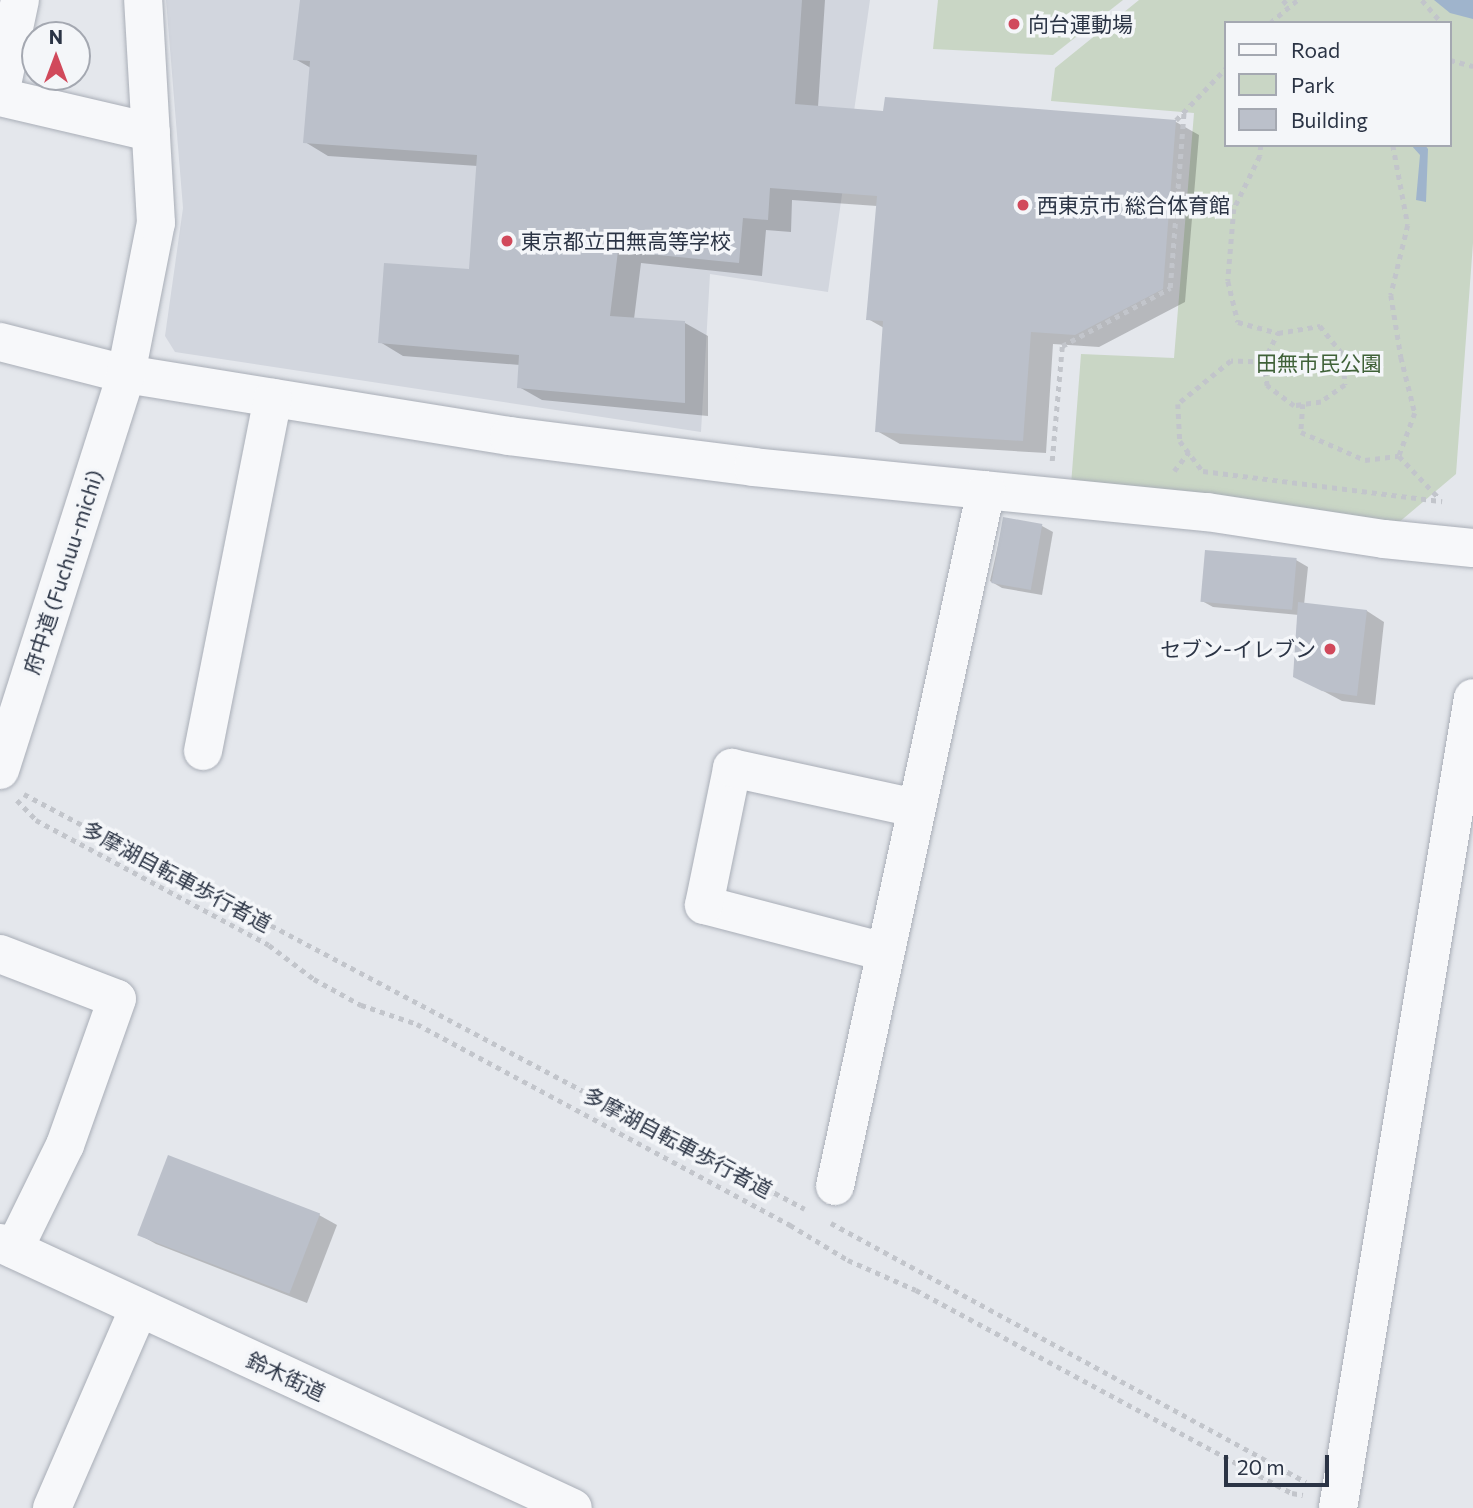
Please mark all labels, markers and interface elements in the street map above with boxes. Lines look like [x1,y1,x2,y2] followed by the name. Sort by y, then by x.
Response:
[1028,11,1133,37] place label: 向台運動場
[1006,16,1022,32] marker: 向台運動場
[21,21,91,91] north arrow
[1224,21,1452,147] legend
[49,25,63,48] text: N
[1291,37,1340,62] text: Road
[1291,72,1335,97] text: Park
[1291,107,1368,132] text: Building
[1037,192,1230,218] place label: 西東京市 総合体育館
[1015,197,1031,213] marker: 西東京市 総合体育館
[521,228,731,254] place label: 東京都立田無高等学校
[499,233,515,249] marker: 東京都立田無高等学校
[1256,350,1382,376] park label: 田無市民公園
[18,467,108,677] street label: 府中道 (Fuchuu-michi)
[1160,636,1316,662] place label: セブン-イレブン
[1322,641,1338,657] marker: セブン-イレブン
[78,816,276,936] street label: 多摩湖自転車歩行者道
[579,1082,777,1202] street label: 多摩湖自転車歩行者道
[243,1347,329,1405] street label: 鈴木街道
[1228,1442,1333,1486] scale bar
[1237,1454,1285,1479] text: 20 m

